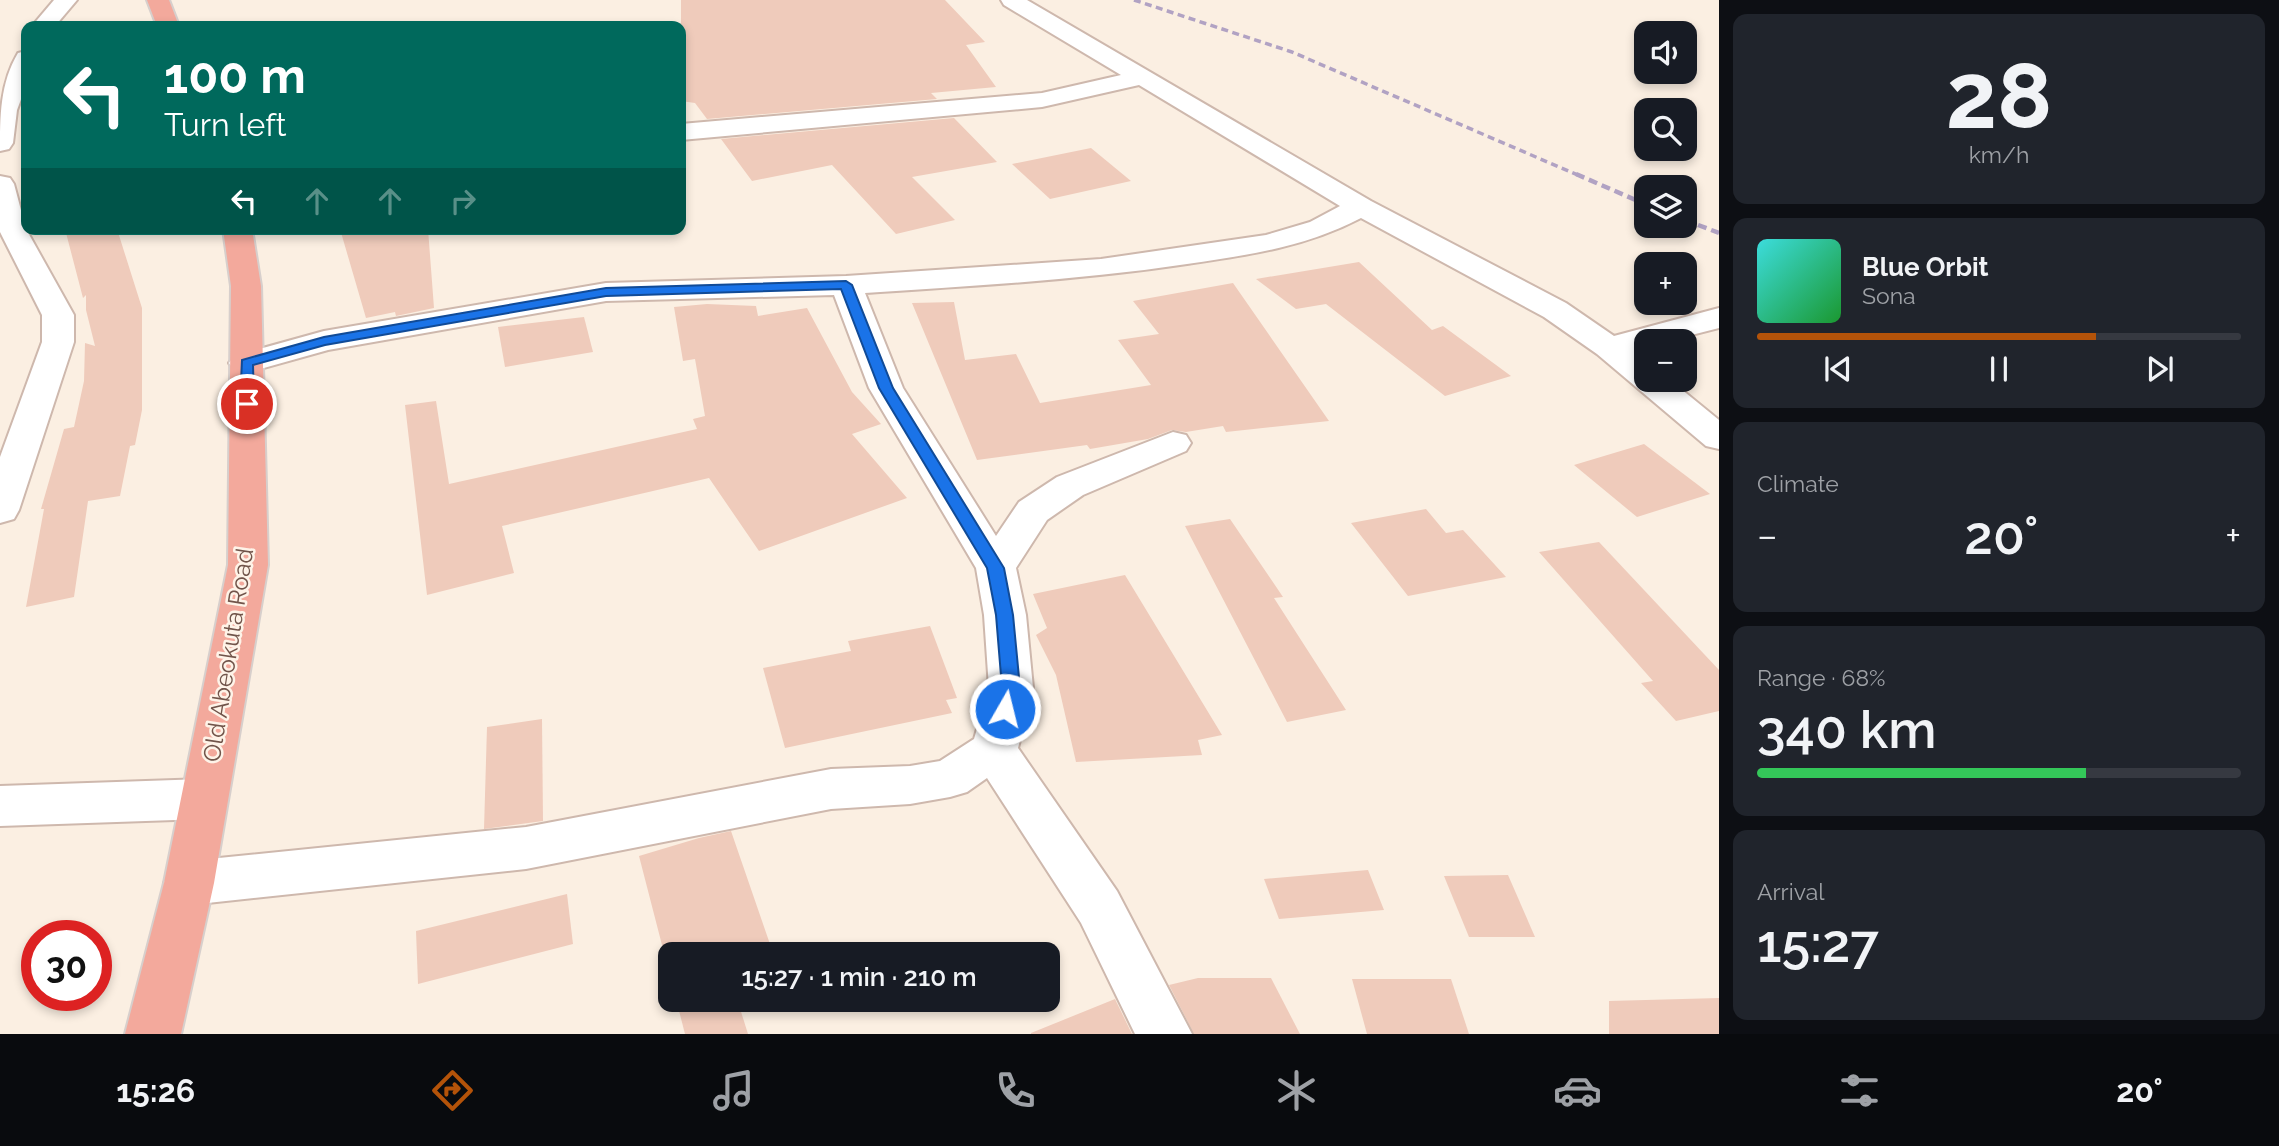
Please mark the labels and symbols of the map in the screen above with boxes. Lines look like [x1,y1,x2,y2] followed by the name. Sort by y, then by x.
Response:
[217,374,277,434] pin
[197,546,259,764] street label: Old Abeokuta Road
[968,672,1042,746] position arrow
[21,920,112,1011] speed limit sign: 30

